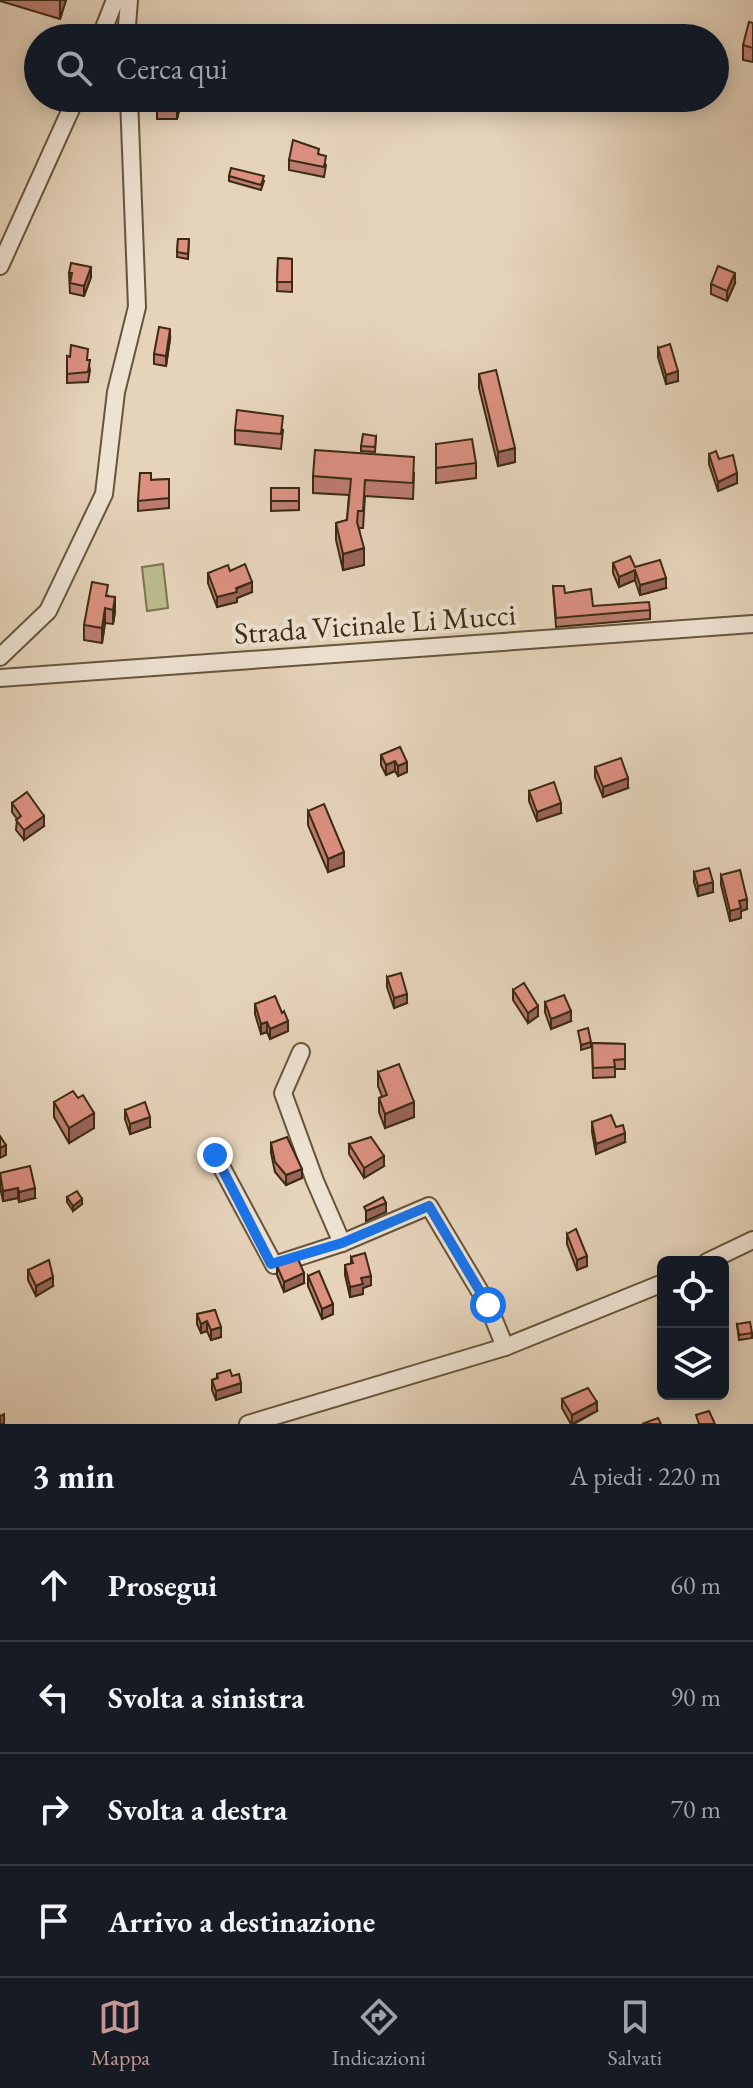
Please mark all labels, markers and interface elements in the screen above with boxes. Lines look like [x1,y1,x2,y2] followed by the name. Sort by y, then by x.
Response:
[24,24,729,112] search box
[52,46,96,90] icon: search
[116,49,228,88] text: Cerca qui
[233,594,517,653] street label: Strada Vicinale Li Mucci
[197,1137,233,1173] route end
[657,1256,729,1400] map controls
[657,1256,729,1328] button: locate
[470,1287,506,1323] route start
[657,1328,729,1400] button: layers
[32,1454,115,1498] text: 3 min
[570,1459,721,1493] text: A piedi · 220 m
[32,1563,76,1607] icon: ahead
[108,1566,217,1605] text: Prosegui
[671,1568,721,1602] text: 60 m
[32,1675,76,1719] icon: left
[108,1678,304,1717] text: Svolta a sinistra
[671,1680,721,1714] text: 90 m
[32,1787,76,1831] icon: right
[108,1790,287,1829] text: Svolta a destra
[671,1792,721,1826] text: 70 m
[32,1899,76,1943] icon: arrive
[108,1902,375,1941] text: Arrivo a destinazione
[91,1995,150,2072] tab: Mappa
[332,1995,426,2072] tab: Indicazioni
[608,1995,662,2072] tab: Salvati

